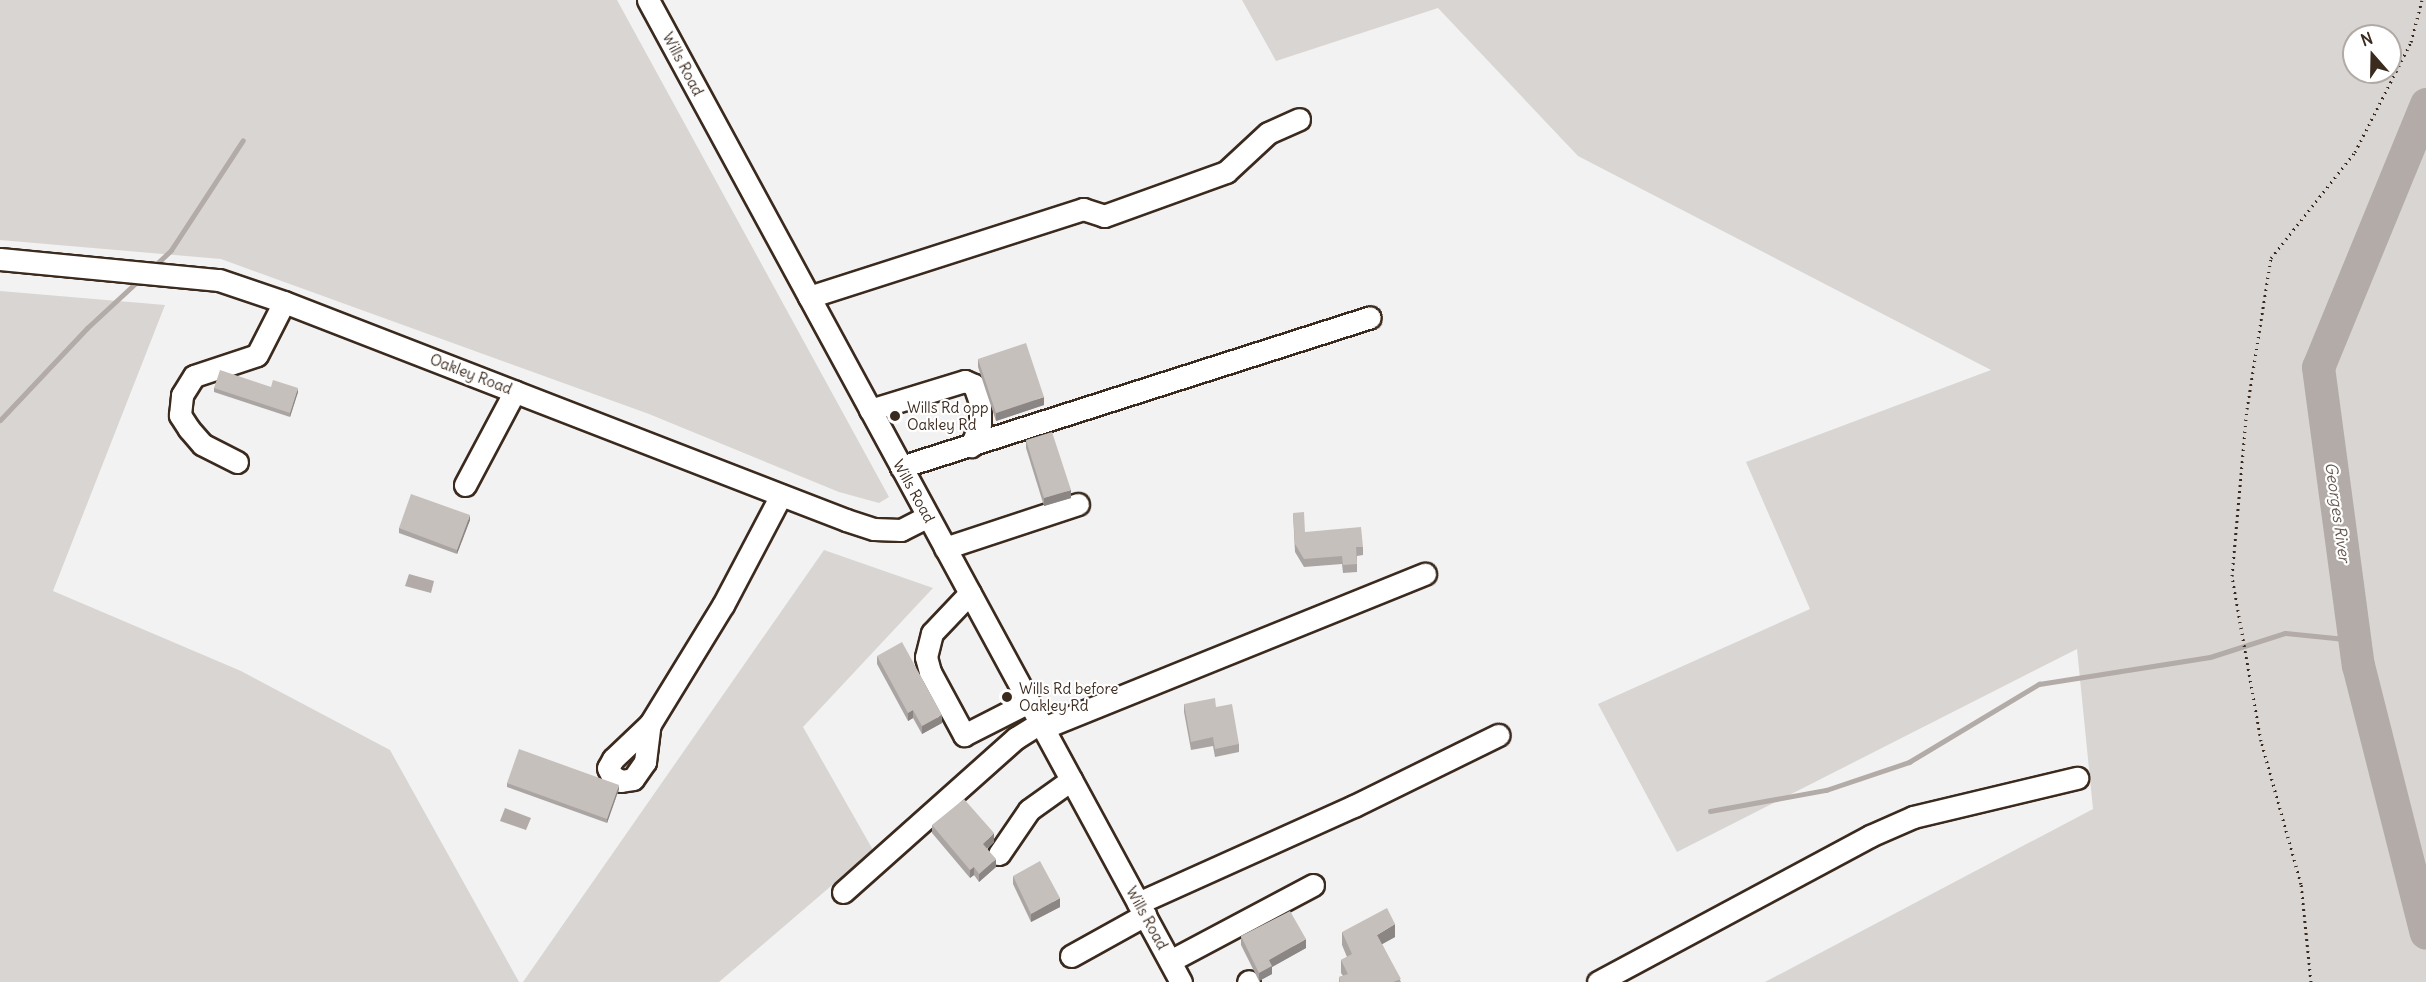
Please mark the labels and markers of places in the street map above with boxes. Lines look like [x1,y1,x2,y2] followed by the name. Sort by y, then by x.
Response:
[907,398,988,433] place label: Wills Rd opp Oakley Rd
[888,409,902,423] marker: Wills Rd opp Oakley Rd
[1019,679,1118,714] place label: Wills Rd before Oakley Rd
[1000,690,1014,704] marker: Wills Rd before Oakley Rd

